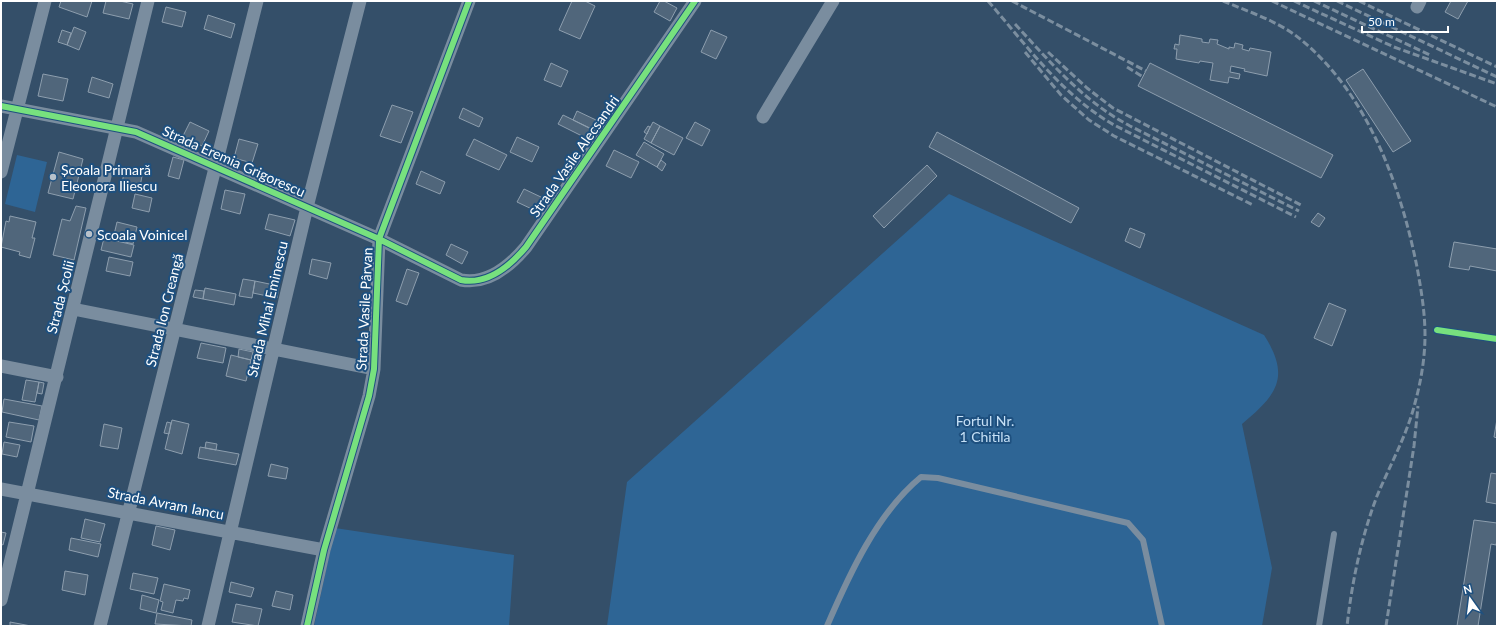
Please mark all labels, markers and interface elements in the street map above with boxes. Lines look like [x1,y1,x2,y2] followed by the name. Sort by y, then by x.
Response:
[1362,8,1448,34] scale bar
[1368,14,1395,29] text: 50 m
[526,92,622,220] street label: Strada Vasile Alecsandri
[160,122,308,200] street label: Strada Eremia Grigorescu
[61,161,157,194] place label: Școala Primară Eleonora Iliescu
[48,172,58,182] marker: Școala Primară Eleonora Iliescu
[97,226,188,243] place label: Scoala Voinicel
[84,229,94,239] marker: Scoala Voinicel
[243,239,291,379] street label: Strada Mihai Eminescu
[352,247,376,371] street label: Strada Vasile Pârvan
[142,252,186,368] street label: Strada Ion Creangă
[43,259,77,335] street label: Strada Școlii
[956,412,1014,445] park label: Fortul Nr. 1 Chitila
[106,483,226,523] street label: Strada Avram Iancu
[1450,579,1490,619] north arrow
[1462,581,1473,596] text: N

